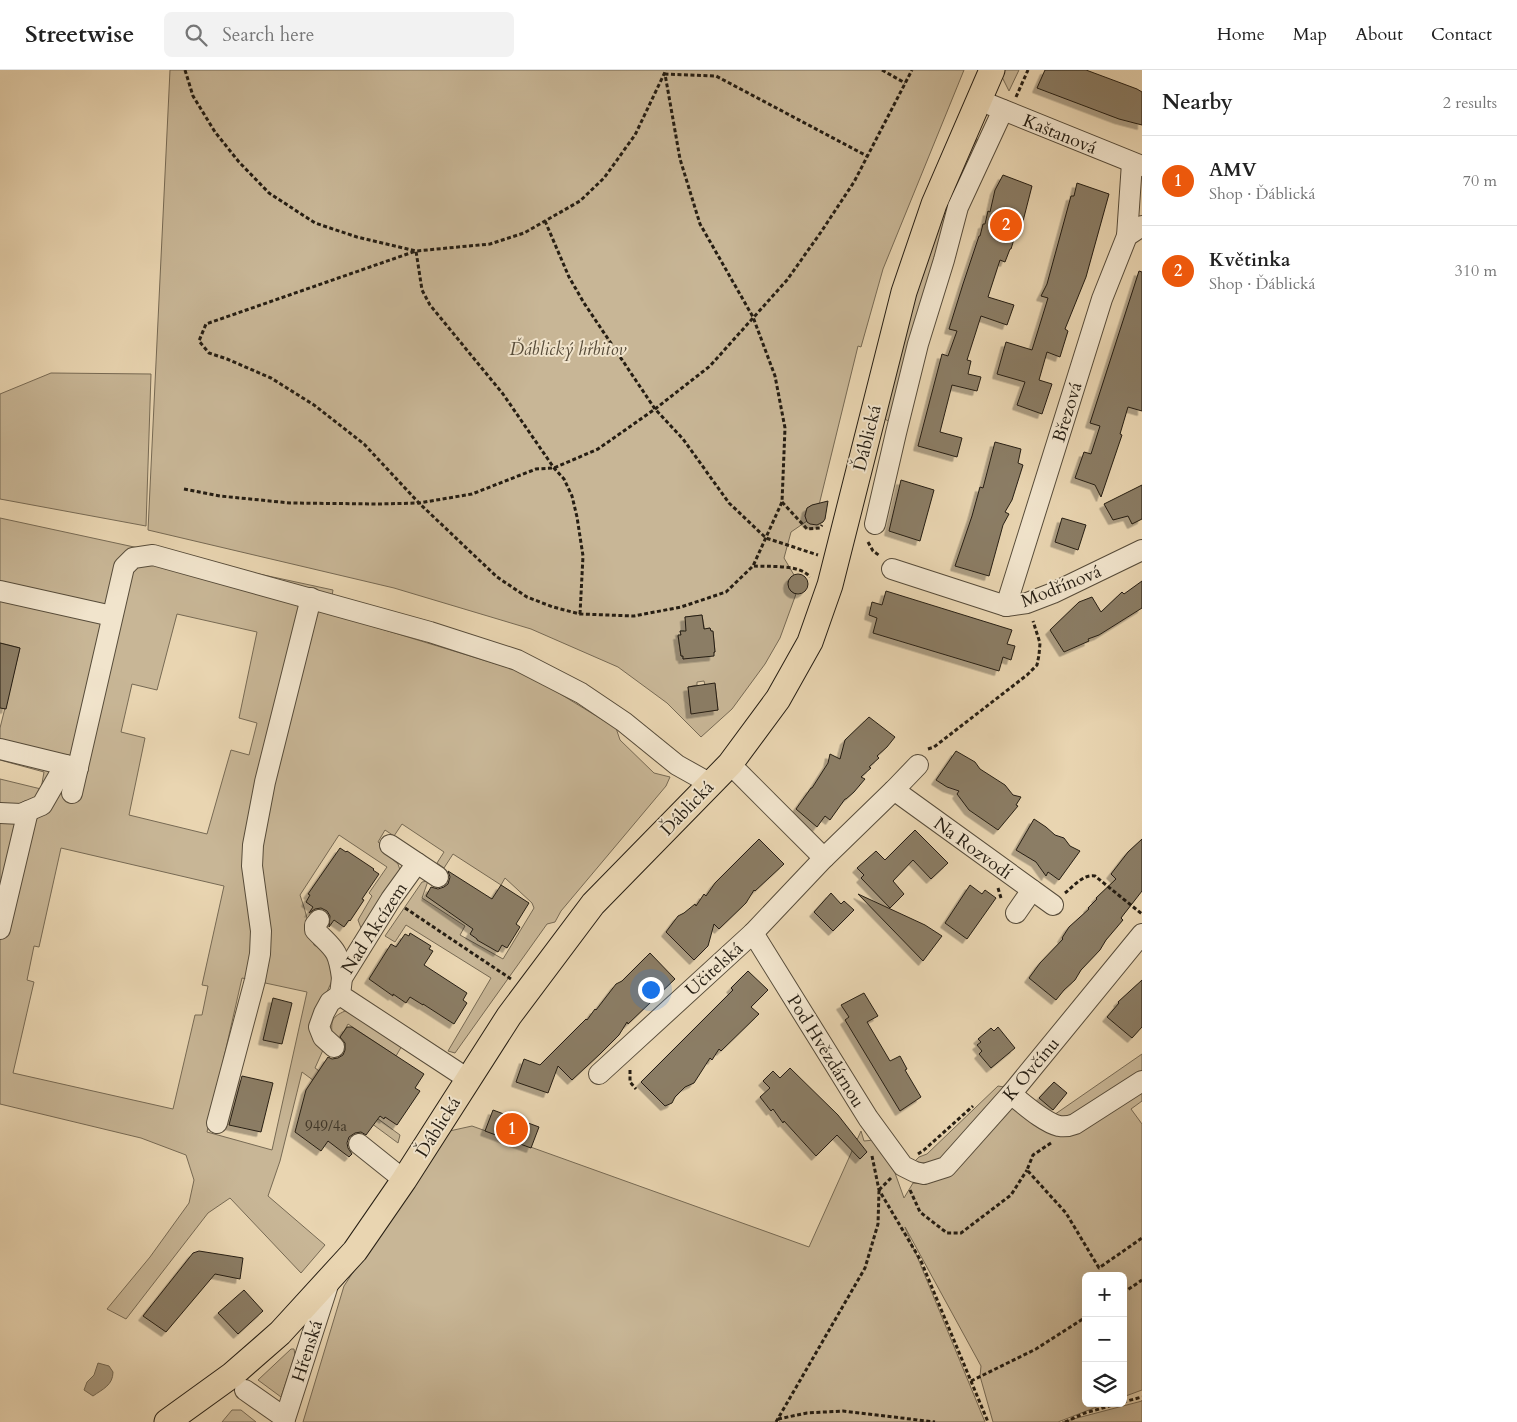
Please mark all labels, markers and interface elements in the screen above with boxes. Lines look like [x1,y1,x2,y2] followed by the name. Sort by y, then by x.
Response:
[164,12,514,57] search box
[25,18,134,51] text: Streetwise
[182,21,210,49] icon: search
[222,22,314,48] text: Search here
[1217,22,1265,47] text: Home
[1293,22,1327,47] text: Map
[1355,22,1403,47] text: About
[1431,22,1492,47] text: Contact
[1162,88,1233,117] text: Nearby
[1443,92,1497,114] text: 2 results
[1019,108,1101,161] street label: Kaštanová
[1209,157,1257,183] text: AMV
[1174,170,1182,192] text: 1
[1463,170,1497,192] text: 70 m
[1209,183,1315,205] text: Shop · Ďáblická
[990,206,1022,244] pin: 2
[1209,247,1291,273] text: Květinka
[1174,260,1182,282] text: 2
[1455,260,1497,282] text: 310 m
[1209,273,1315,295] text: Shop · Ďáblická
[509,337,628,362] park label: Ďáblický hřbitov
[1047,379,1089,445] street label: Březová
[847,402,888,474] street label: Ďáblická
[1017,559,1105,614] street label: Modřínová
[655,775,720,841] street label: Ďáblická
[928,811,1017,885] street label: Na Rozvodí
[335,877,414,979] street label: Nad Akcízem
[680,937,749,1002] street label: Učitelská
[638,977,664,1003] your location
[781,990,870,1113] street label: Pod Hvězdárnou
[997,1032,1066,1107] street label: K Ovčínu
[410,1092,467,1162] street label: Ďáblická
[496,1110,528,1148] pin: 1
[305,1116,348,1136] house number: 949/4a
[1082,1272,1127,1407] map controls
[1082,1272,1127,1317] button: +
[286,1317,329,1385] street label: Hřenská
[1082,1317,1127,1362] button: −
[1082,1362,1127,1407] button: layers

